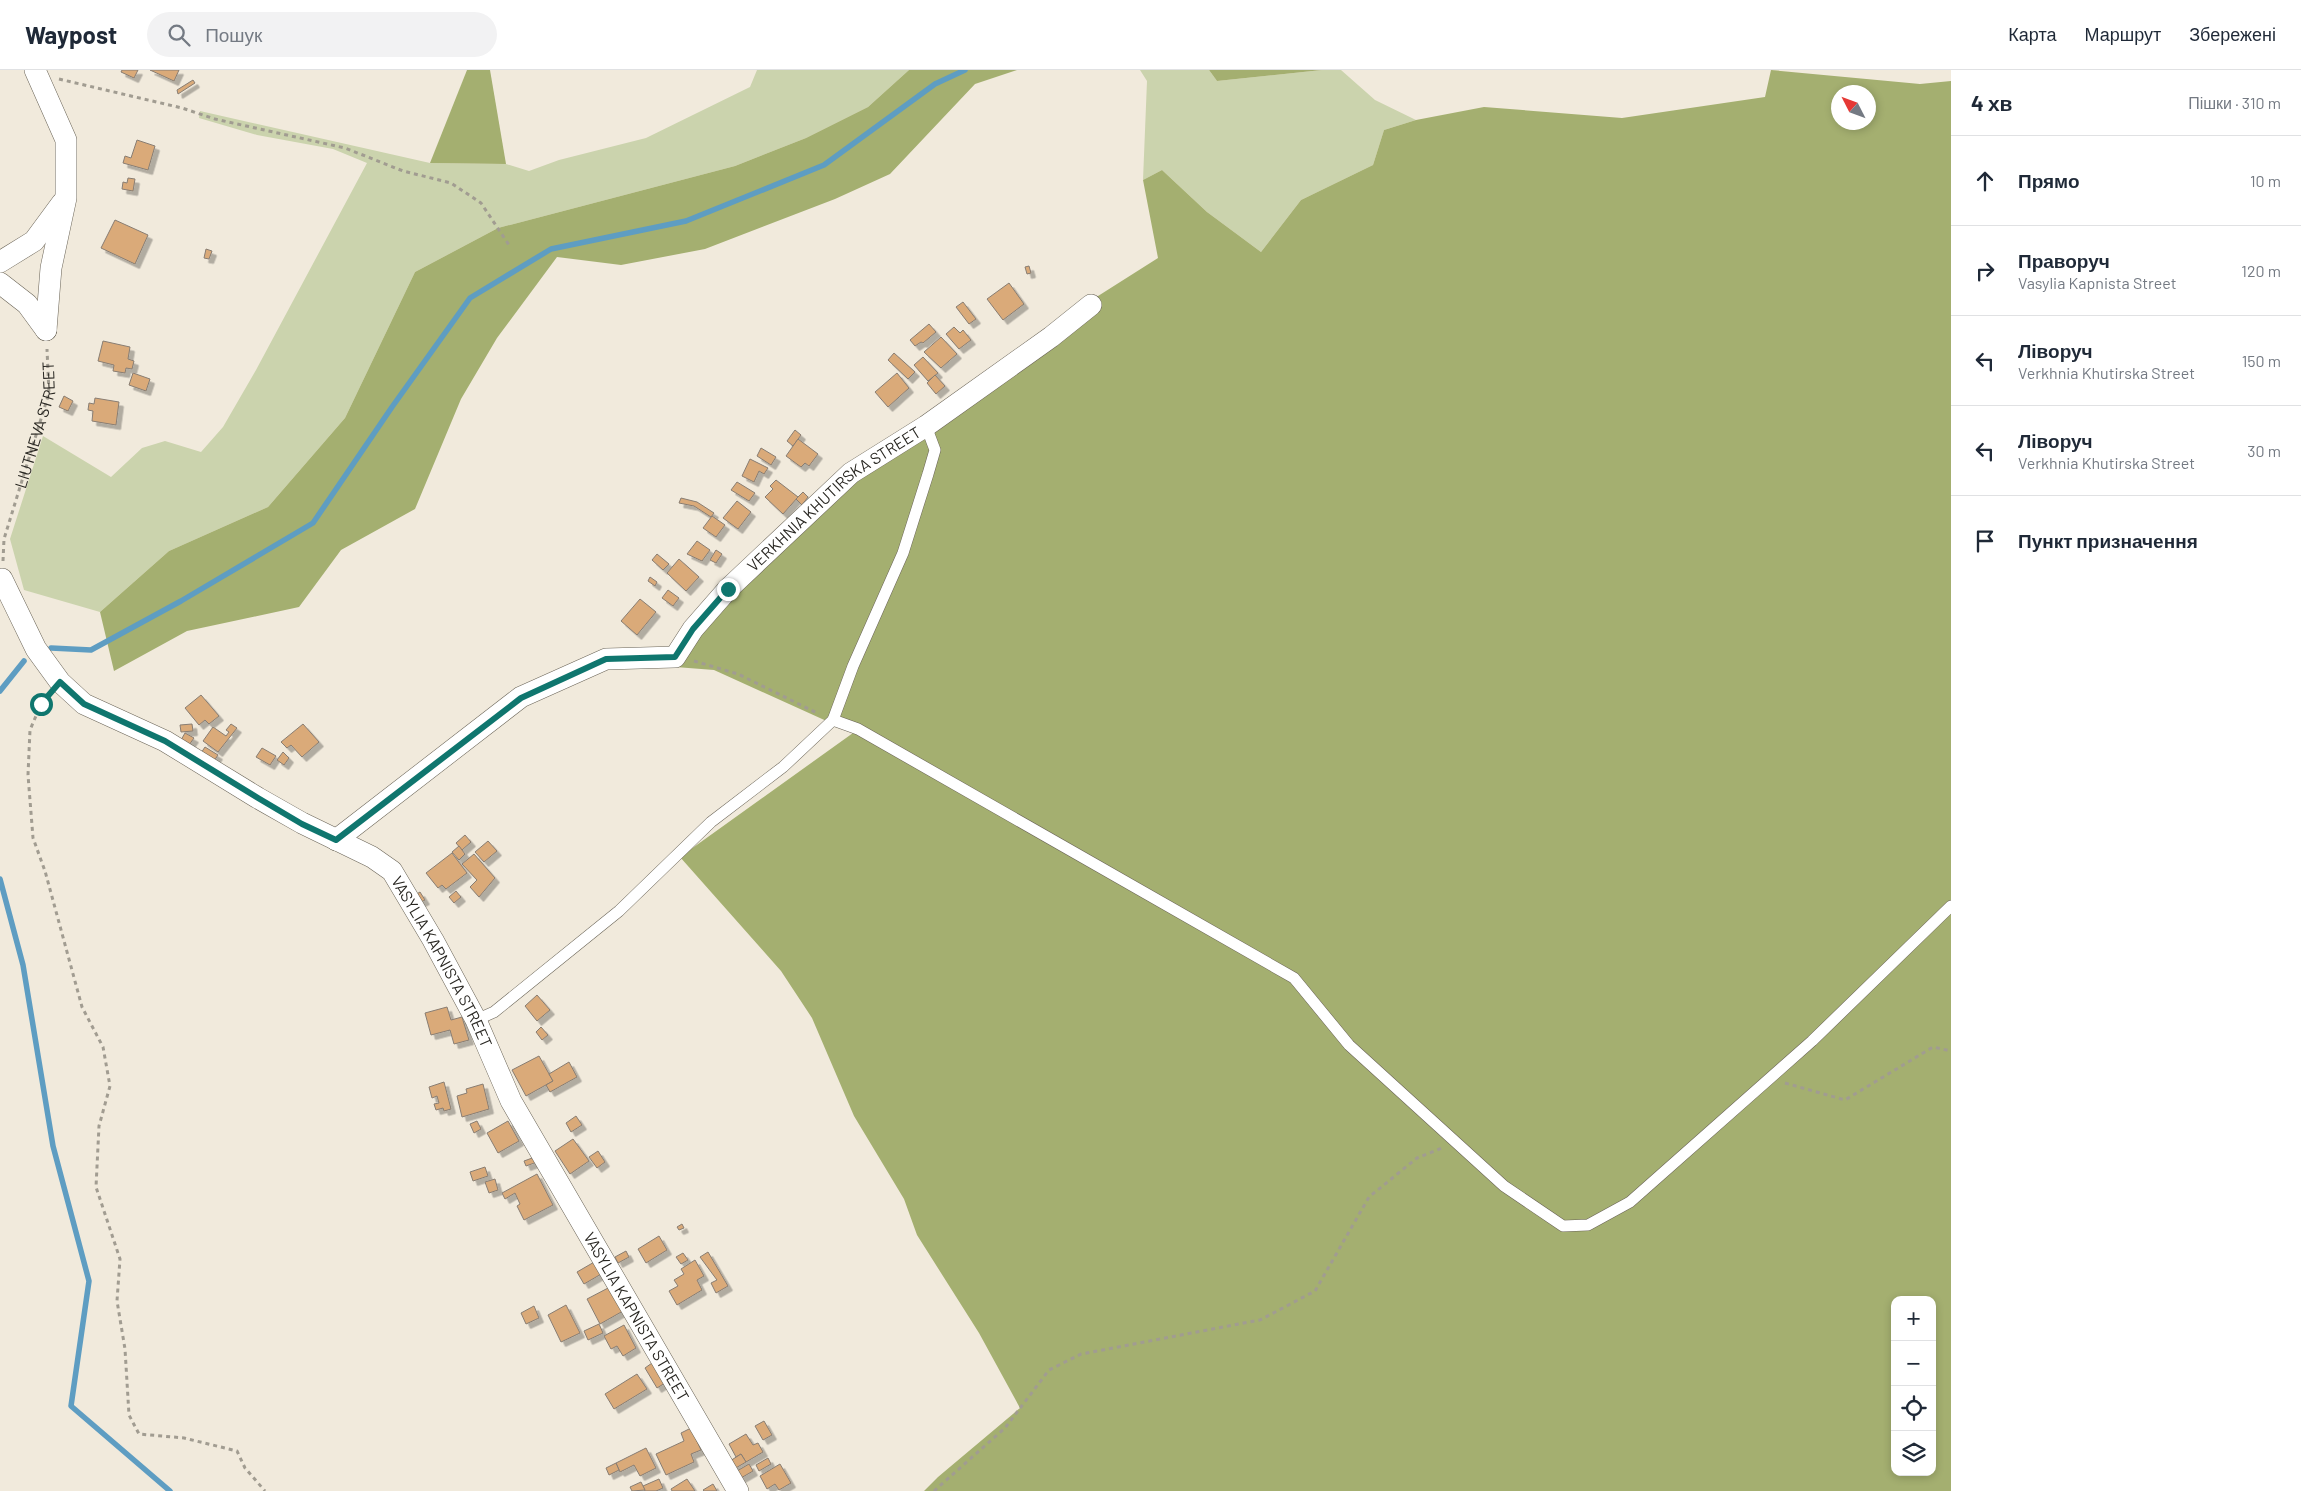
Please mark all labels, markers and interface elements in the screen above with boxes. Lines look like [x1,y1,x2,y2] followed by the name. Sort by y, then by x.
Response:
[147,12,497,57] search box
[25,20,117,49] text: Waypost
[165,21,193,49] icon: search
[205,23,262,46] text: Пошук
[2008,23,2056,45] text: Карта
[2084,23,2161,45] text: Маршрут
[2189,23,2276,45] text: Збережені
[1831,85,1876,130] north arrow
[1971,90,2013,115] text: 4 хв
[2188,93,2281,112] text: Пішки · 310 m
[1971,167,1999,195] icon: ahead
[2018,169,2080,192] text: Прямо
[2250,171,2281,190] text: 10 m
[2018,249,2110,272] text: Праворуч
[1971,257,1999,285] icon: right
[2241,261,2281,280] text: 120 m
[2018,273,2177,292] text: Vasylia Kapnista Street
[2018,339,2093,362] text: Ліворуч
[1971,347,1999,375] icon: left
[2242,351,2281,370] text: 150 m
[10,361,59,490] street label: LIUTNEVA STREET
[2018,363,2195,382] text: Verkhnia Khutirska Street
[743,422,924,575] street label: VERKHNIA KHUTIRSKA STREET
[2018,429,2093,452] text: Ліворуч
[1971,437,1999,465] icon: left
[2247,441,2281,460] text: 30 m
[2018,453,2195,472] text: Verkhnia Khutirska Street
[1971,527,1999,555] icon: arrive
[2018,529,2198,552] text: Пункт призначення
[717,578,740,601] route end
[30,693,53,716] route start
[388,872,497,1050] street label: VASYLIA KAPNISTA STREET
[580,1228,694,1404] street label: VASYLIA KAPNISTA STREET
[1891,1296,1936,1476] map controls
[1891,1296,1936,1341] button: +
[1891,1341,1936,1386] button: −
[1891,1386,1936,1431] button: locate
[1891,1431,1936,1476] button: layers

